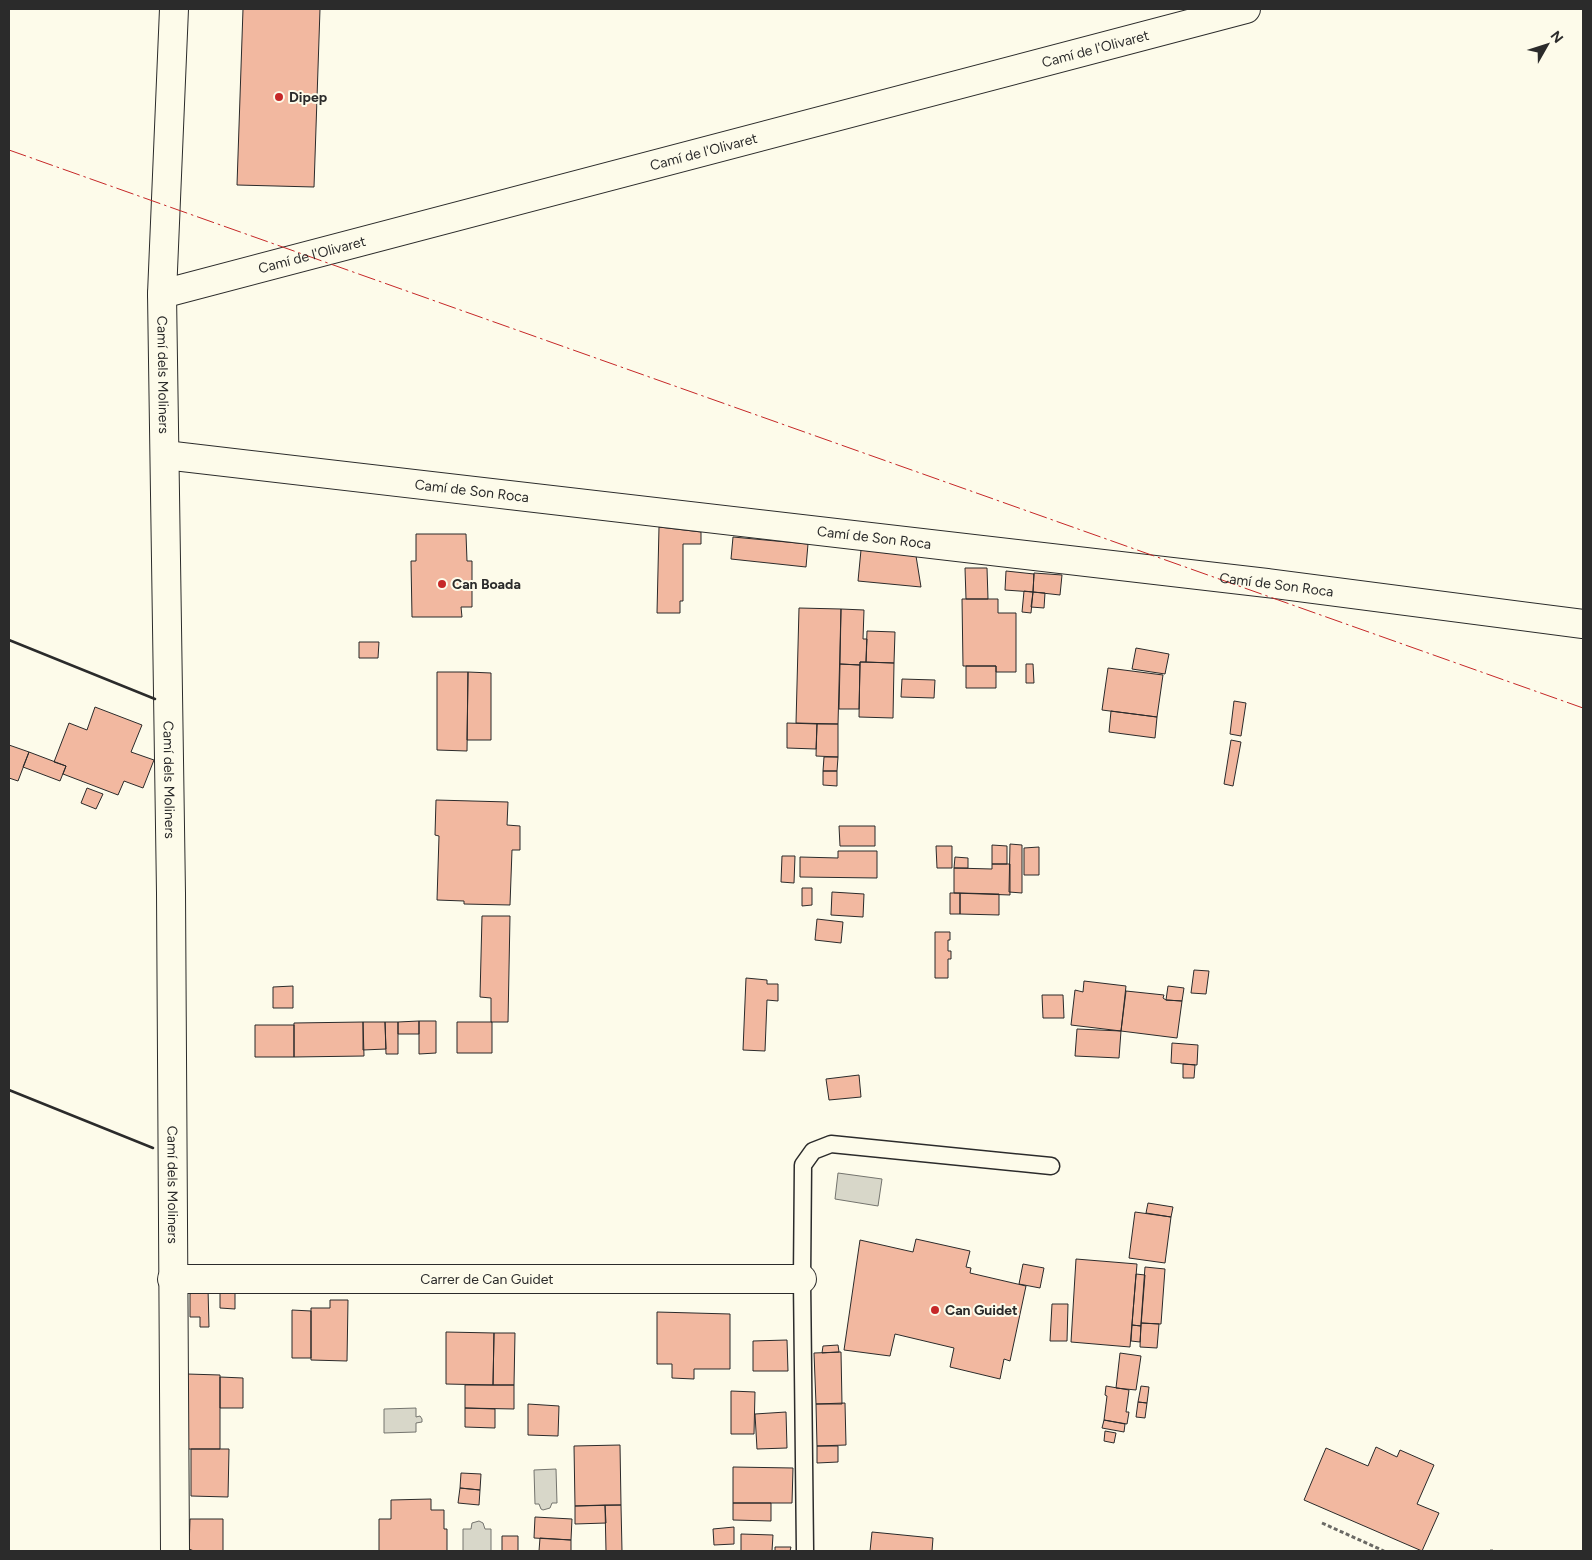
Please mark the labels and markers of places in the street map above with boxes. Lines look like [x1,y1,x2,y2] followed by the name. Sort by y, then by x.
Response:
[289,89,327,106] place label: Dipep
[273,91,285,103] marker: Dipep
[452,576,521,593] place label: Can Boada
[436,578,448,590] marker: Can Boada
[945,1302,1018,1319] place label: Can Guidet
[929,1304,941,1316] marker: Can Guidet

